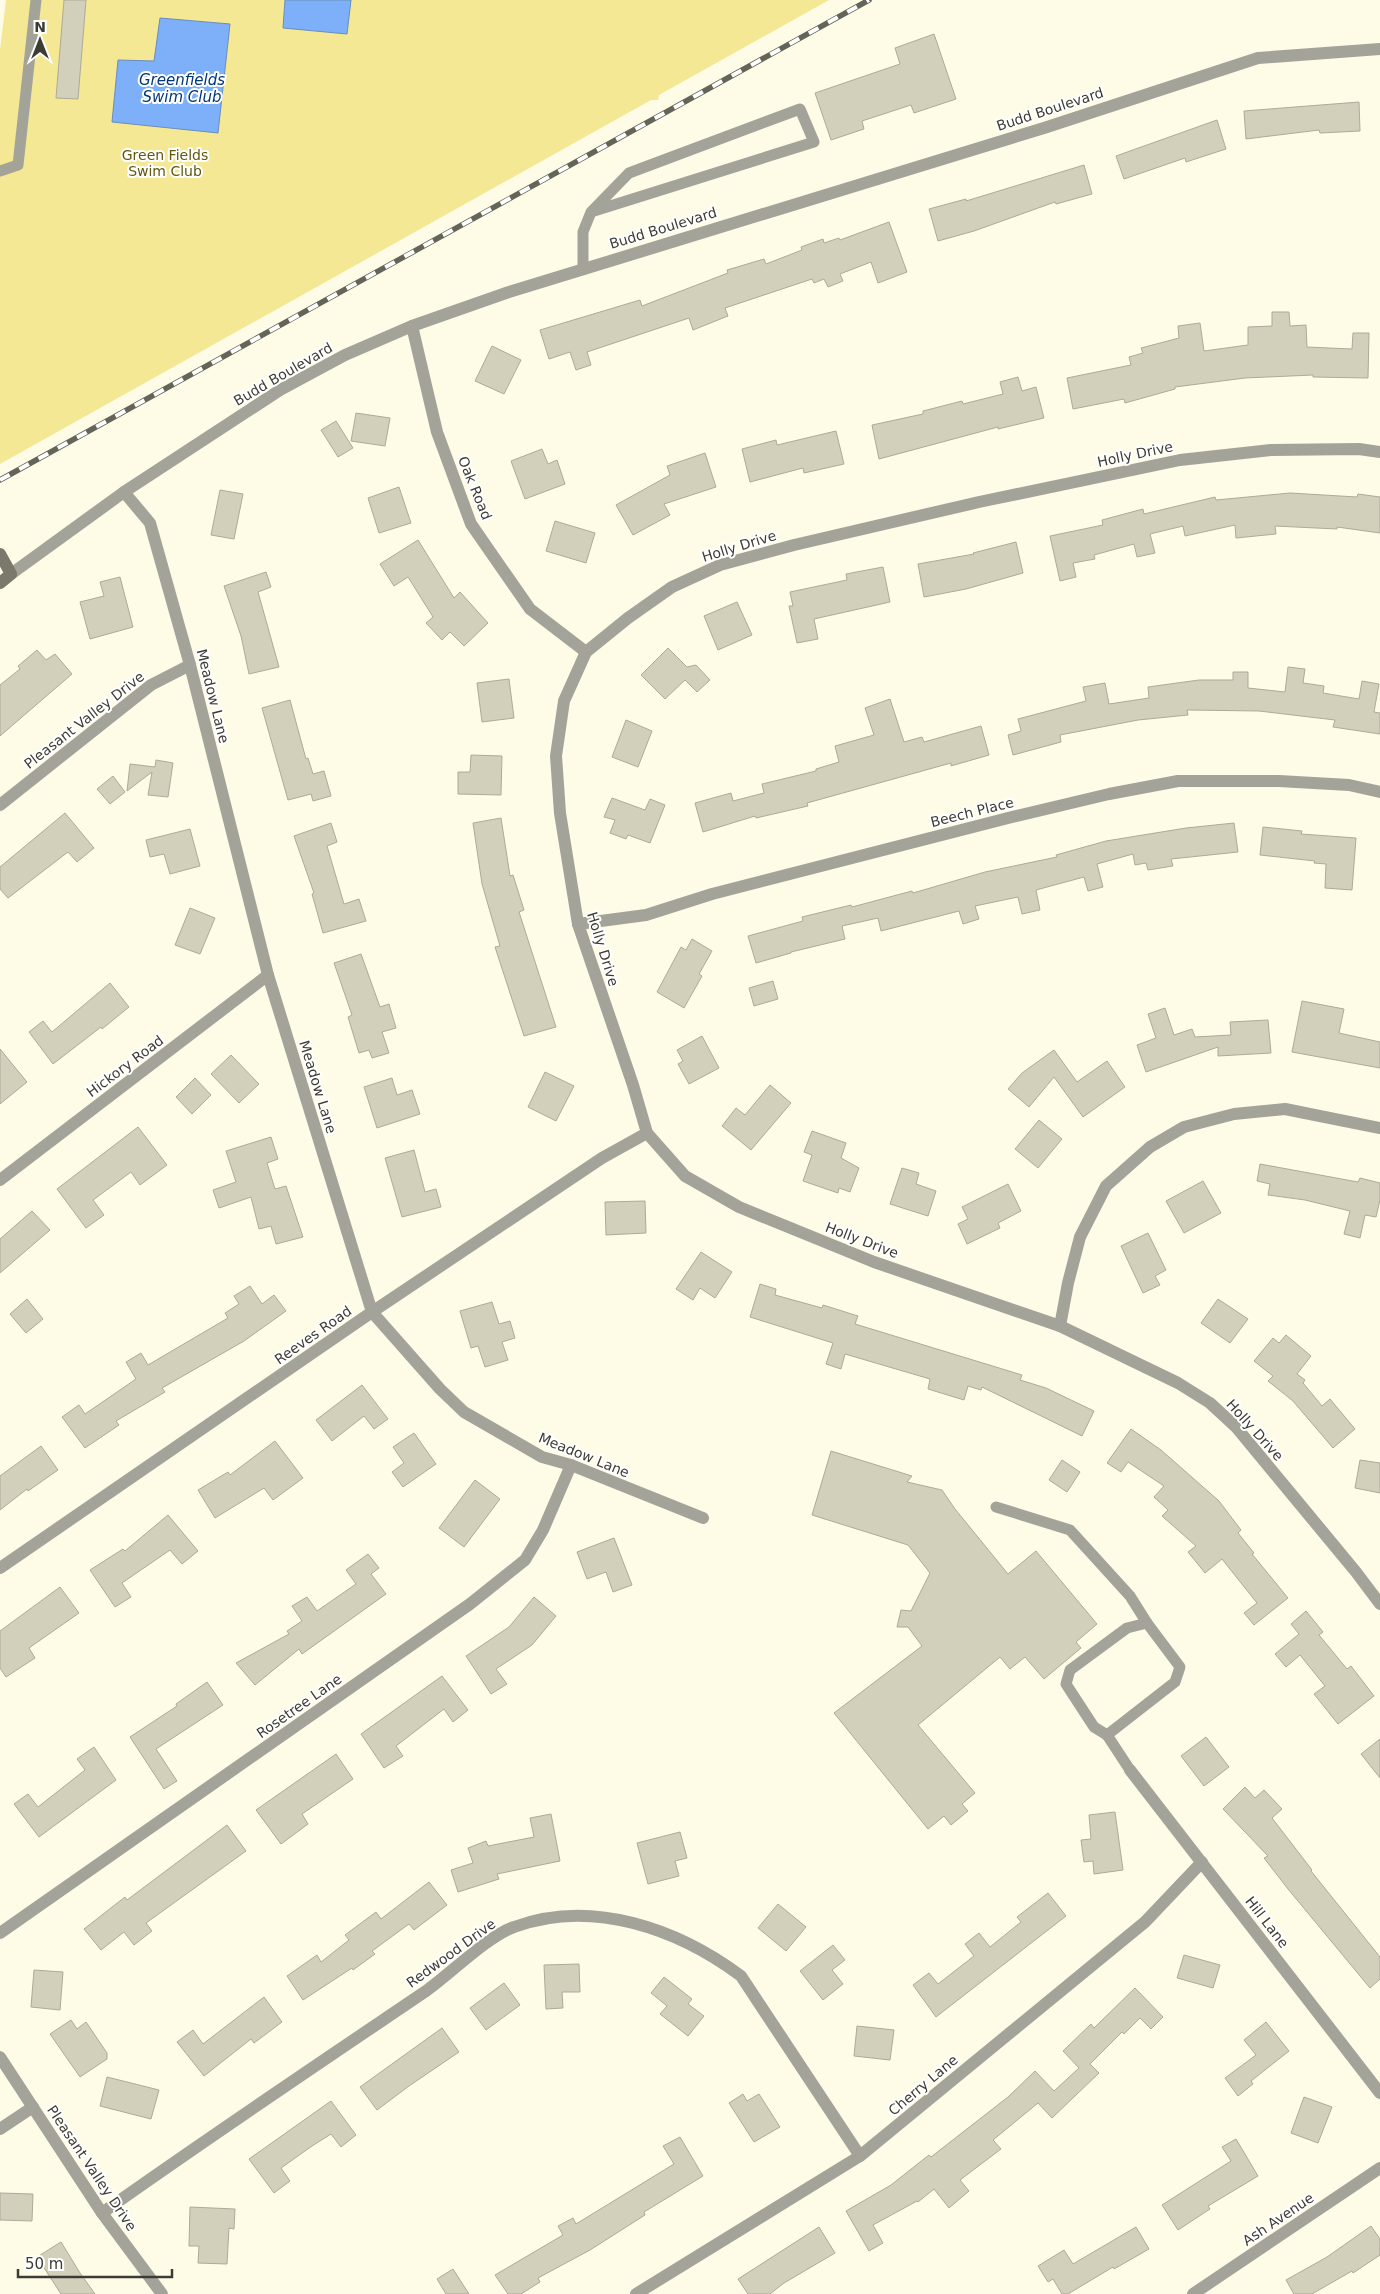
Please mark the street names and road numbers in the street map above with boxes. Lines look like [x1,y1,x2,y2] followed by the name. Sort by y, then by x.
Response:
[994,84,1106,134] street label: Budd Boulevard
[607,204,719,252] street label: Budd Boulevard
[231,339,335,409] street label: Budd Boulevard
[1096,438,1174,470] street label: Holly Drive
[455,454,495,522] street label: Oak Road
[700,527,778,565] street label: Holly Drive
[194,647,232,745] street label: Meadow Lane
[21,668,147,772] street label: Pleasant Valley Drive
[929,794,1015,830] street label: Beech Place
[584,910,622,988] street label: Holly Drive
[83,1032,167,1100] street label: Hickory Road
[296,1039,340,1135] street label: Meadow Lane
[823,1219,901,1261] street label: Holly Drive
[272,1303,354,1367] street label: Reeves Road
[1223,1396,1287,1464] street label: Holly Drive
[536,1430,632,1480] street label: Meadow Lane
[253,1671,345,1741] street label: Rosetree Lane
[1242,1893,1292,1951] street label: Hill Lane
[403,1915,499,1991] street label: Redwood Drive
[885,2052,961,2118] street label: Cherry Lane
[44,2102,140,2234] street label: Pleasant Valley Drive
[1239,2189,1317,2249] street label: Ash Avenue

